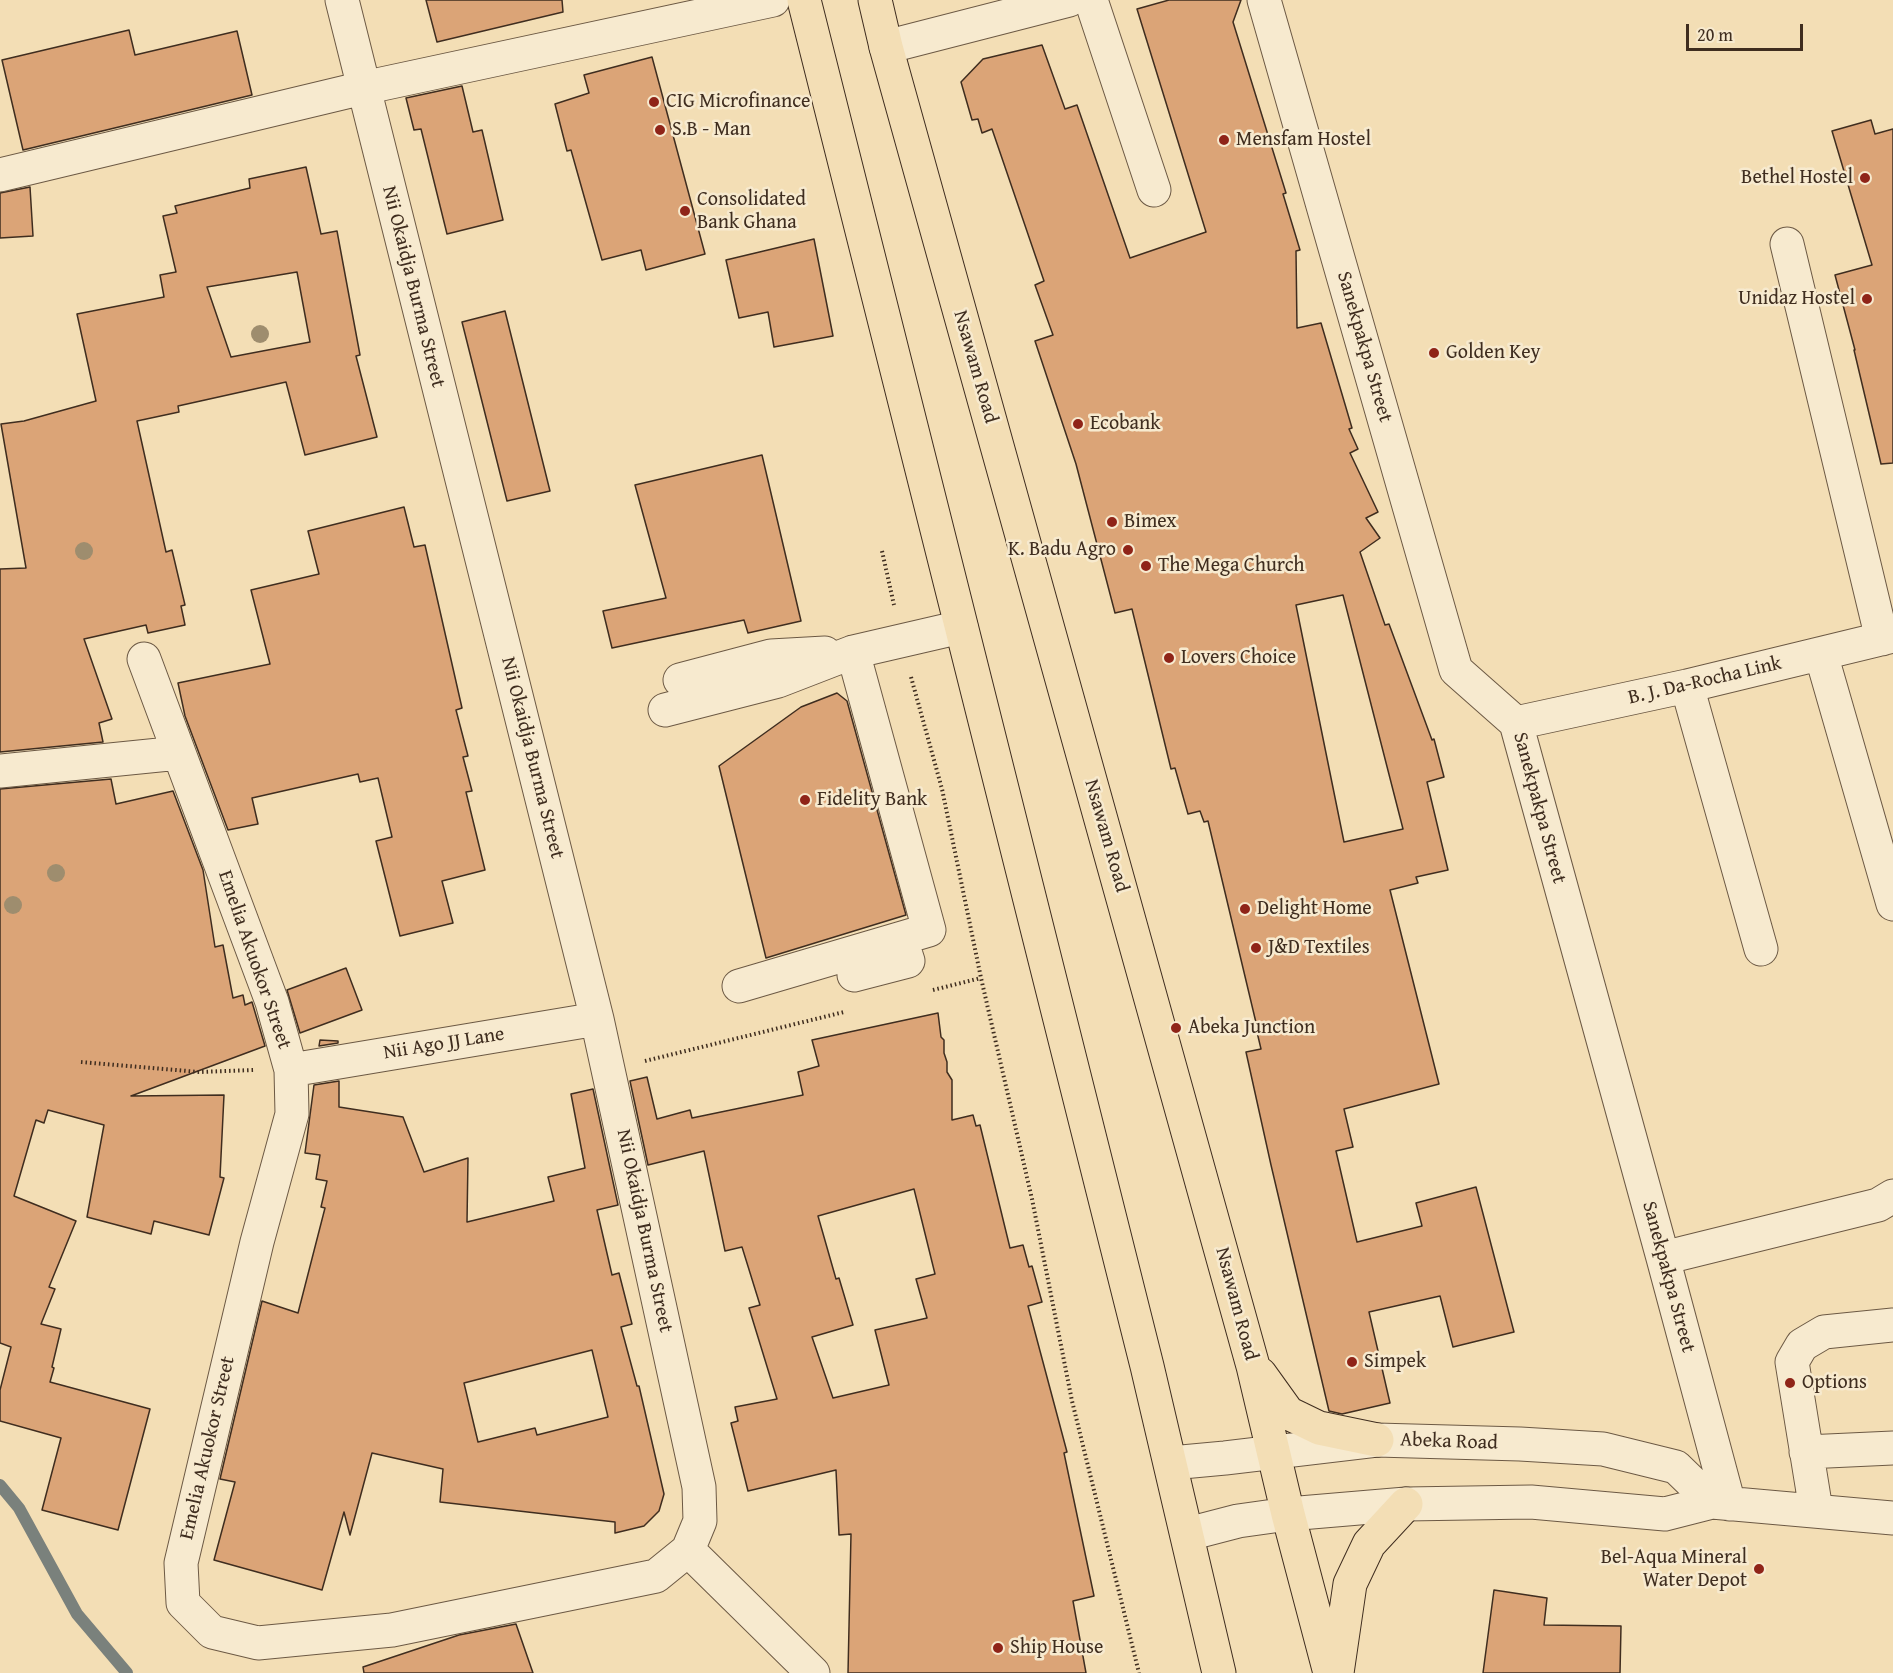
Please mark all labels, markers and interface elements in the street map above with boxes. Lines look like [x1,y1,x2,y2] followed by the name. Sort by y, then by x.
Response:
[1689,12,1806,50] scale bar
[1697,21,1733,48] text: 20 m
[666,90,810,114] place label: CIG Microfinance
[647,95,661,109] marker: CIG Microfinance
[672,118,751,142] place label: S.B - Man
[653,123,667,137] marker: S.B - Man
[1236,128,1371,152] place label: Mensfam Hostel
[1217,133,1231,147] marker: Mensfam Hostel
[1741,166,1853,190] place label: Bethel Hostel
[1858,171,1872,185] marker: Bethel Hostel
[376,184,450,390] street label: Nii Okaidja Burma Street
[697,188,806,235] place label: Consolidated Bank Ghana
[678,204,692,218] marker: Consolidated Bank Ghana
[1331,269,1397,425] street label: Sanekpakpa Street
[1738,287,1855,311] place label: Unidaz Hostel
[1860,292,1874,306] marker: Unidaz Hostel
[947,308,1003,426] street label: Nsawam Road
[1446,341,1540,365] place label: Golden Key
[1427,346,1441,360] marker: Golden Key
[1090,412,1160,436] place label: Ecobank
[1071,417,1085,431] marker: Ecobank
[1124,510,1177,534] place label: Bimex
[1105,515,1119,529] marker: Bimex
[1008,538,1116,562] place label: K. Badu Agro
[1121,543,1135,557] marker: K. Badu Agro
[1158,554,1304,578] place label: The Mega Church
[1139,559,1153,573] marker: The Mega Church
[1181,646,1296,670] place label: Lovers Choice
[1162,651,1176,665] marker: Lovers Choice
[1626,652,1784,710] street label: B. J. Da-Rocha Link
[495,655,569,861] street label: Nii Okaidja Burma Street
[1507,730,1571,886] street label: Sanekpakpa Street
[1078,777,1134,895] street label: Nsawam Road
[817,788,927,812] place label: Fidelity Bank
[798,793,812,807] marker: Fidelity Bank
[212,867,296,1053] street label: Emelia Akuokor Street
[1257,897,1372,921] place label: Delight Home
[1238,902,1252,916] marker: Delight Home
[1268,936,1370,960] place label: J&D Textiles
[1249,941,1263,955] marker: J&D Textiles
[1188,1016,1315,1040] place label: Abeka Junction
[1169,1021,1183,1035] marker: Abeka Junction
[382,1023,506,1065] street label: Nii Ago JJ Lane
[611,1127,677,1335] street label: Nii Okaidja Burma Street
[1636,1199,1700,1355] street label: Sanekpakpa Street
[1209,1245,1263,1363] street label: Nsawam Road
[1364,1350,1426,1374] place label: Simpek
[175,1354,241,1542] street label: Emelia Akuokor Street
[1345,1355,1359,1369] marker: Simpek
[1802,1371,1867,1395] place label: Options
[1783,1376,1797,1390] marker: Options
[1400,1428,1498,1456] street label: Abeka Road
[1601,1546,1747,1593] place label: Bel-Aqua Mineral Water Depot
[1752,1562,1766,1576] marker: Bel-Aqua Mineral Water Depot
[1010,1636,1103,1660] place label: Ship House
[991,1641,1005,1655] marker: Ship House

